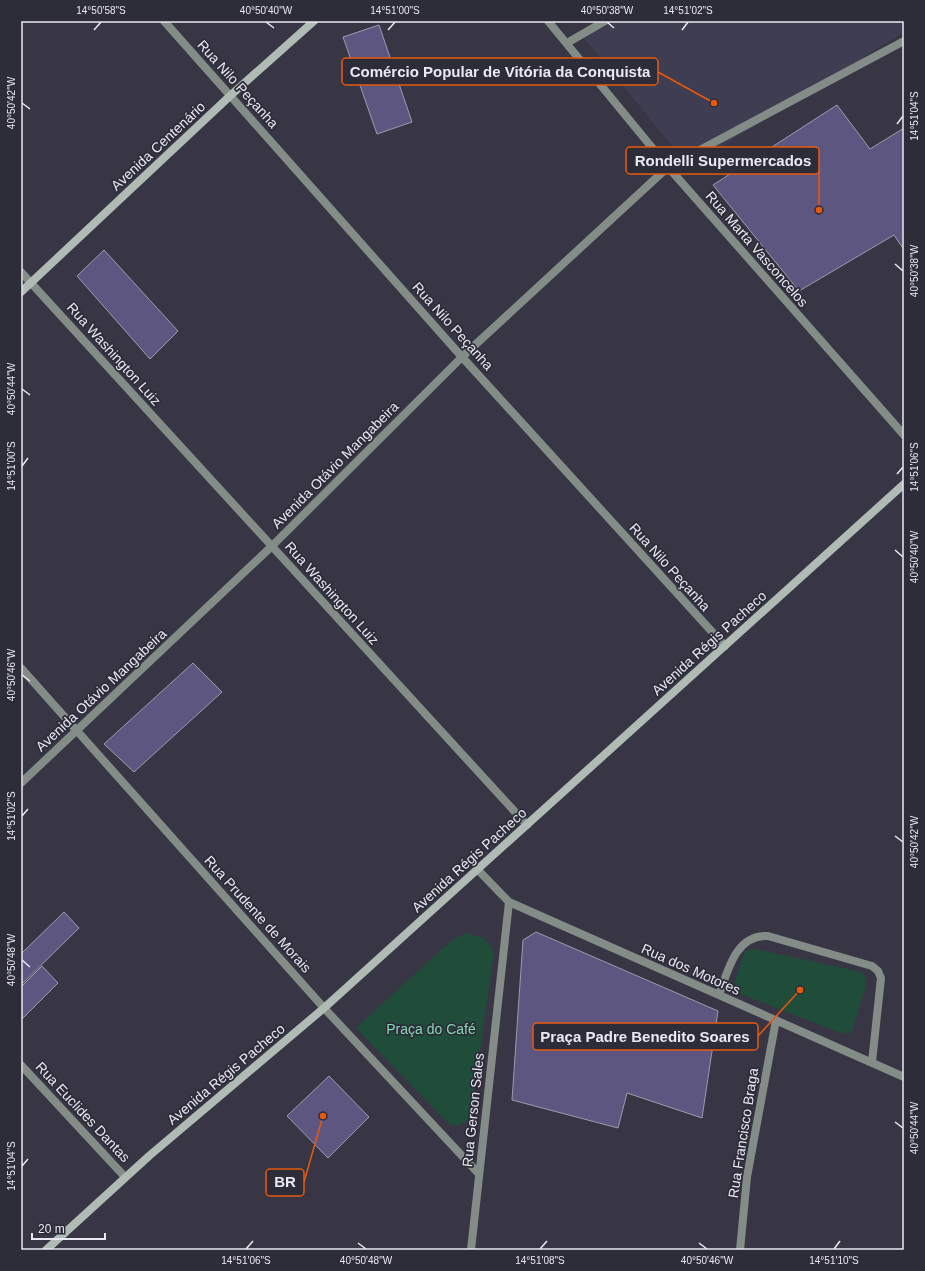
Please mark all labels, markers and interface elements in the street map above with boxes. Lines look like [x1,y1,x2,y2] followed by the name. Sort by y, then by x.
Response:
[76,5,126,16] text: 14°50'58"S
[240,5,293,16] text: 40°50'40"W
[370,5,420,16] text: 14°51'00"S
[581,5,634,16] text: 40°50'38"W
[663,5,713,16] text: 14°51'02"S
[194,37,282,131] street label: Rua Nilo Peçanha
[342,58,658,85] callout: Comércio Popular de Vitória da Conquista
[350,63,651,80] text: Comércio Popular de Vitória da Conquista
[6,76,17,129] text: 40°50'42"W
[909,91,920,141] text: 14°51'04"S
[108,98,208,194] street label: Avenida Centenário
[626,147,819,174] callout: Rondelli Supermercados
[635,152,811,169] text: Rondelli Supermercados
[703,188,811,310] street label: Rua Marta Vasconcelos
[909,244,920,297] text: 40°50'38"W
[409,279,497,373] street label: Rua Nilo Peçanha
[64,299,164,409] street label: Rua Washington Luiz
[6,362,17,415] text: 40°50'44"W
[268,398,402,532] street label: Avenida Otávio Mangabeira
[6,441,17,491] text: 14°51'00"S
[909,442,920,492] text: 14°51'06"S
[626,520,714,614] street label: Rua Nilo Peçanha
[909,530,920,583] text: 40°50'40"W
[282,538,382,648] street label: Rua Washington Luiz
[649,587,770,699] street label: Avenida Régis Pacheco
[32,625,170,755] street label: Avenida Otávio Mangabeira
[6,648,17,701] text: 40°50'46"W
[6,791,17,841] text: 14°51'02"S
[409,804,530,916] street label: Avenida Régis Pacheco
[909,815,920,868] text: 40°50'42"W
[201,852,315,976] street label: Rua Prudente de Morais
[6,933,17,986] text: 40°50'48"W
[639,940,743,998] street label: Rua dos Motores
[164,1020,288,1128] street label: Avenida Régis Pacheco
[386,1021,476,1037] park label: Praça do Café
[533,1023,758,1050] callout: Praça Padre Benedito Soares
[540,1028,750,1045] text: Praça Padre Benedito Soares
[459,1052,487,1168] street label: Rua Gerson Sales
[33,1059,133,1165] street label: Rua Euclides Dantas
[725,1067,761,1199] street label: Rua Francisco Braga
[909,1101,920,1154] text: 40°50'44"W
[6,1141,17,1191] text: 14°51'04"S
[266,1169,304,1196] callout: BR
[274,1173,296,1190] text: BR
[32,1215,105,1241] scale bar
[38,1222,65,1236] text: 20 m
[221,1255,271,1266] text: 14°51'06"S
[340,1255,393,1266] text: 40°50'48"W
[515,1255,565,1266] text: 14°51'08"S
[681,1255,734,1266] text: 40°50'46"W
[809,1255,859,1266] text: 14°51'10"S

